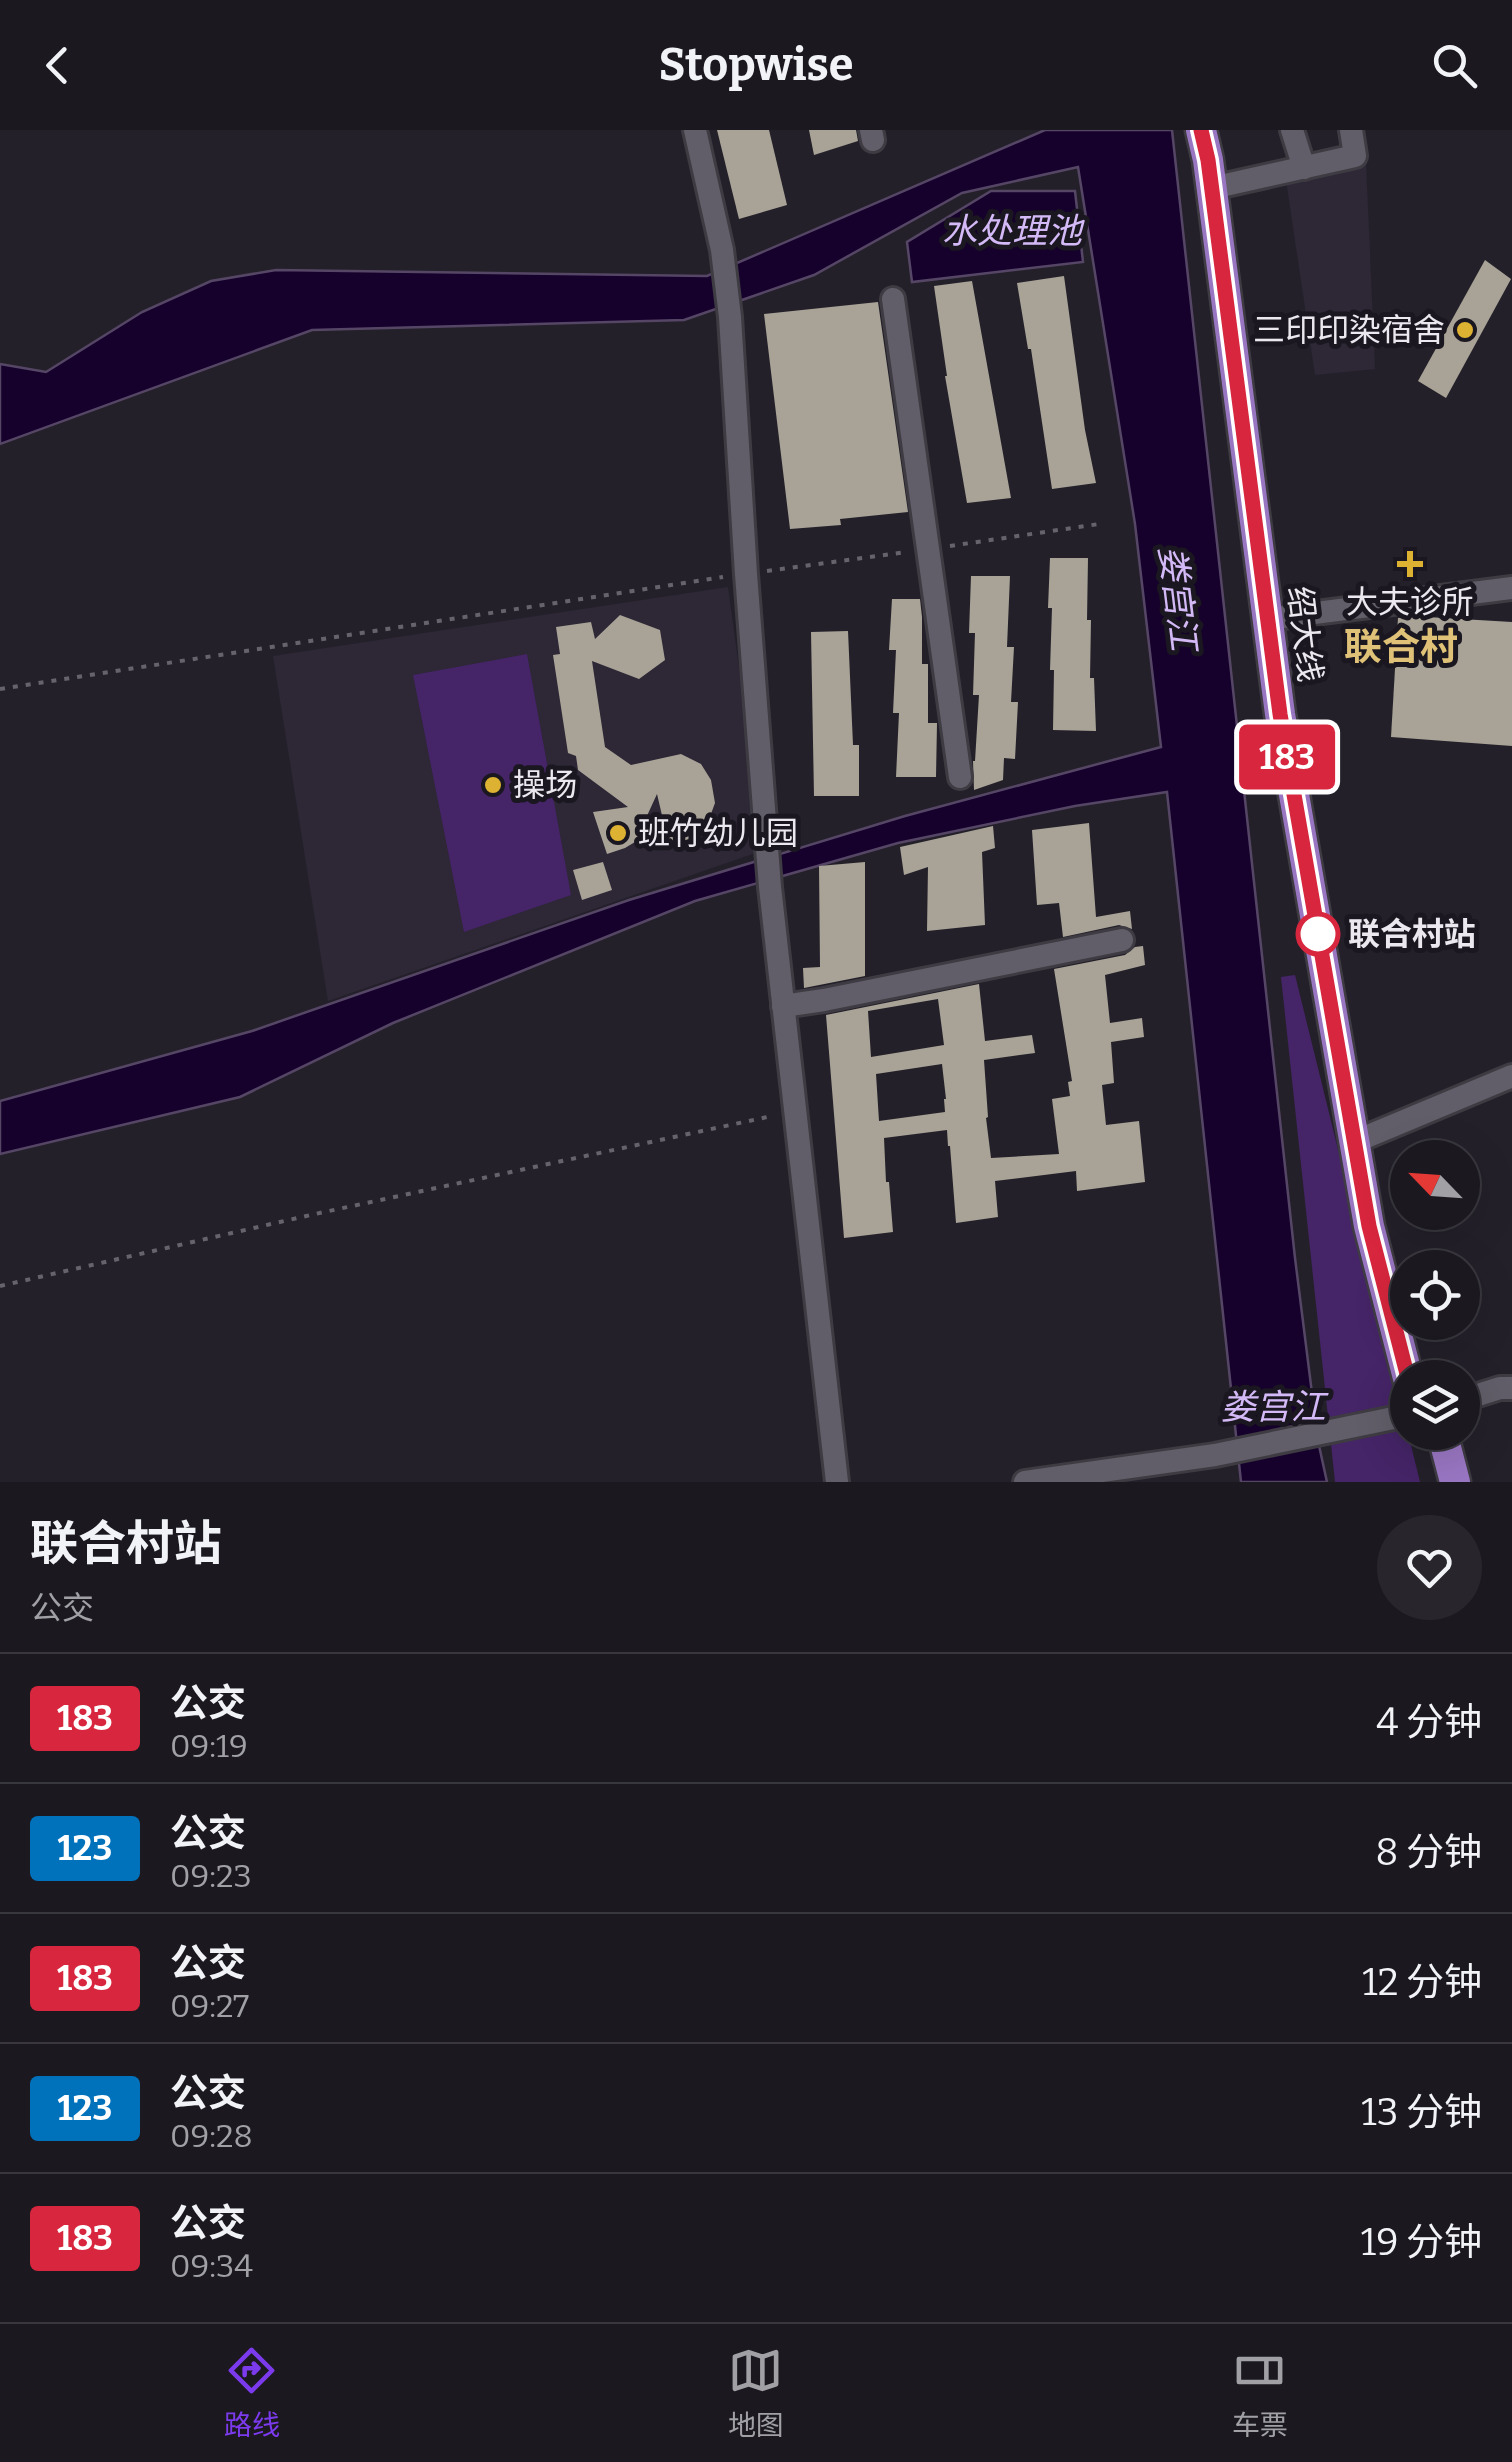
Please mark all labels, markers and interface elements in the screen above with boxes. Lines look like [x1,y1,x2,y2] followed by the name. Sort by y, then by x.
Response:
[30,38,85,93] icon: back
[658,38,854,92] text: Stopwise
[1427,38,1482,93] icon: search
[942,210,1085,252] water label: 水处理池
[1253,311,1445,349] place label: 三印印染宿舍
[1454,319,1476,341] marker: 三印印染宿舍
[1151,543,1206,657] water label: 娄宫江
[1397,551,1423,577] marker: 大夫诊所
[1346,583,1474,621] place label: 大夫诊所
[1280,584,1330,684] street label: 绍大线
[1344,624,1458,670] district label: 联合村
[1230,724,1344,790] line badge: 183
[1259,736,1315,778] text: 183
[513,766,577,804] place label: 操场
[482,774,504,796] marker: 操场
[638,814,798,852] place label: 班竹幼儿园
[607,822,629,844] marker: 班竹幼儿园
[1297,913,1339,955] marker: 联合村站
[1348,915,1476,953] place label: 联合村站
[1390,1140,1480,1230] north arrow
[1390,1140,1480,1450] map controls
[1390,1250,1480,1340] button: locate
[1390,1360,1480,1450] button: layers
[1220,1386,1329,1428] water label: 娄宫江
[30,1515,222,1573] text: 联合村站
[1377,1515,1482,1620] button: heart
[30,1589,94,1627] text: 公交
[170,1680,246,1726] text: 公交
[57,1697,113,1739] text: 183
[1376,1699,1482,1745] text: 4 分钟
[170,1727,248,1765] text: 09:19
[170,1810,246,1856] text: 公交
[58,1827,113,1869] text: 123
[1376,1829,1482,1875] text: 8 分钟
[170,1857,252,1895] text: 09:23
[170,1940,246,1986] text: 公交
[57,1957,113,1999] text: 183
[1362,1959,1482,2005] text: 12 分钟
[170,1987,249,2025] text: 09:27
[170,2070,246,2116] text: 公交
[58,2087,113,2129] text: 123
[1361,2089,1482,2135] text: 13 分钟
[170,2117,253,2155] text: 09:28
[170,2200,246,2246] text: 公交
[57,2217,113,2259] text: 183
[1361,2219,1482,2265] text: 19 分钟
[170,2247,253,2285] text: 09:34
[224,2343,280,2443] tab: 路线
[728,2343,784,2443] tab: 地图
[1232,2343,1288,2443] tab: 车票

